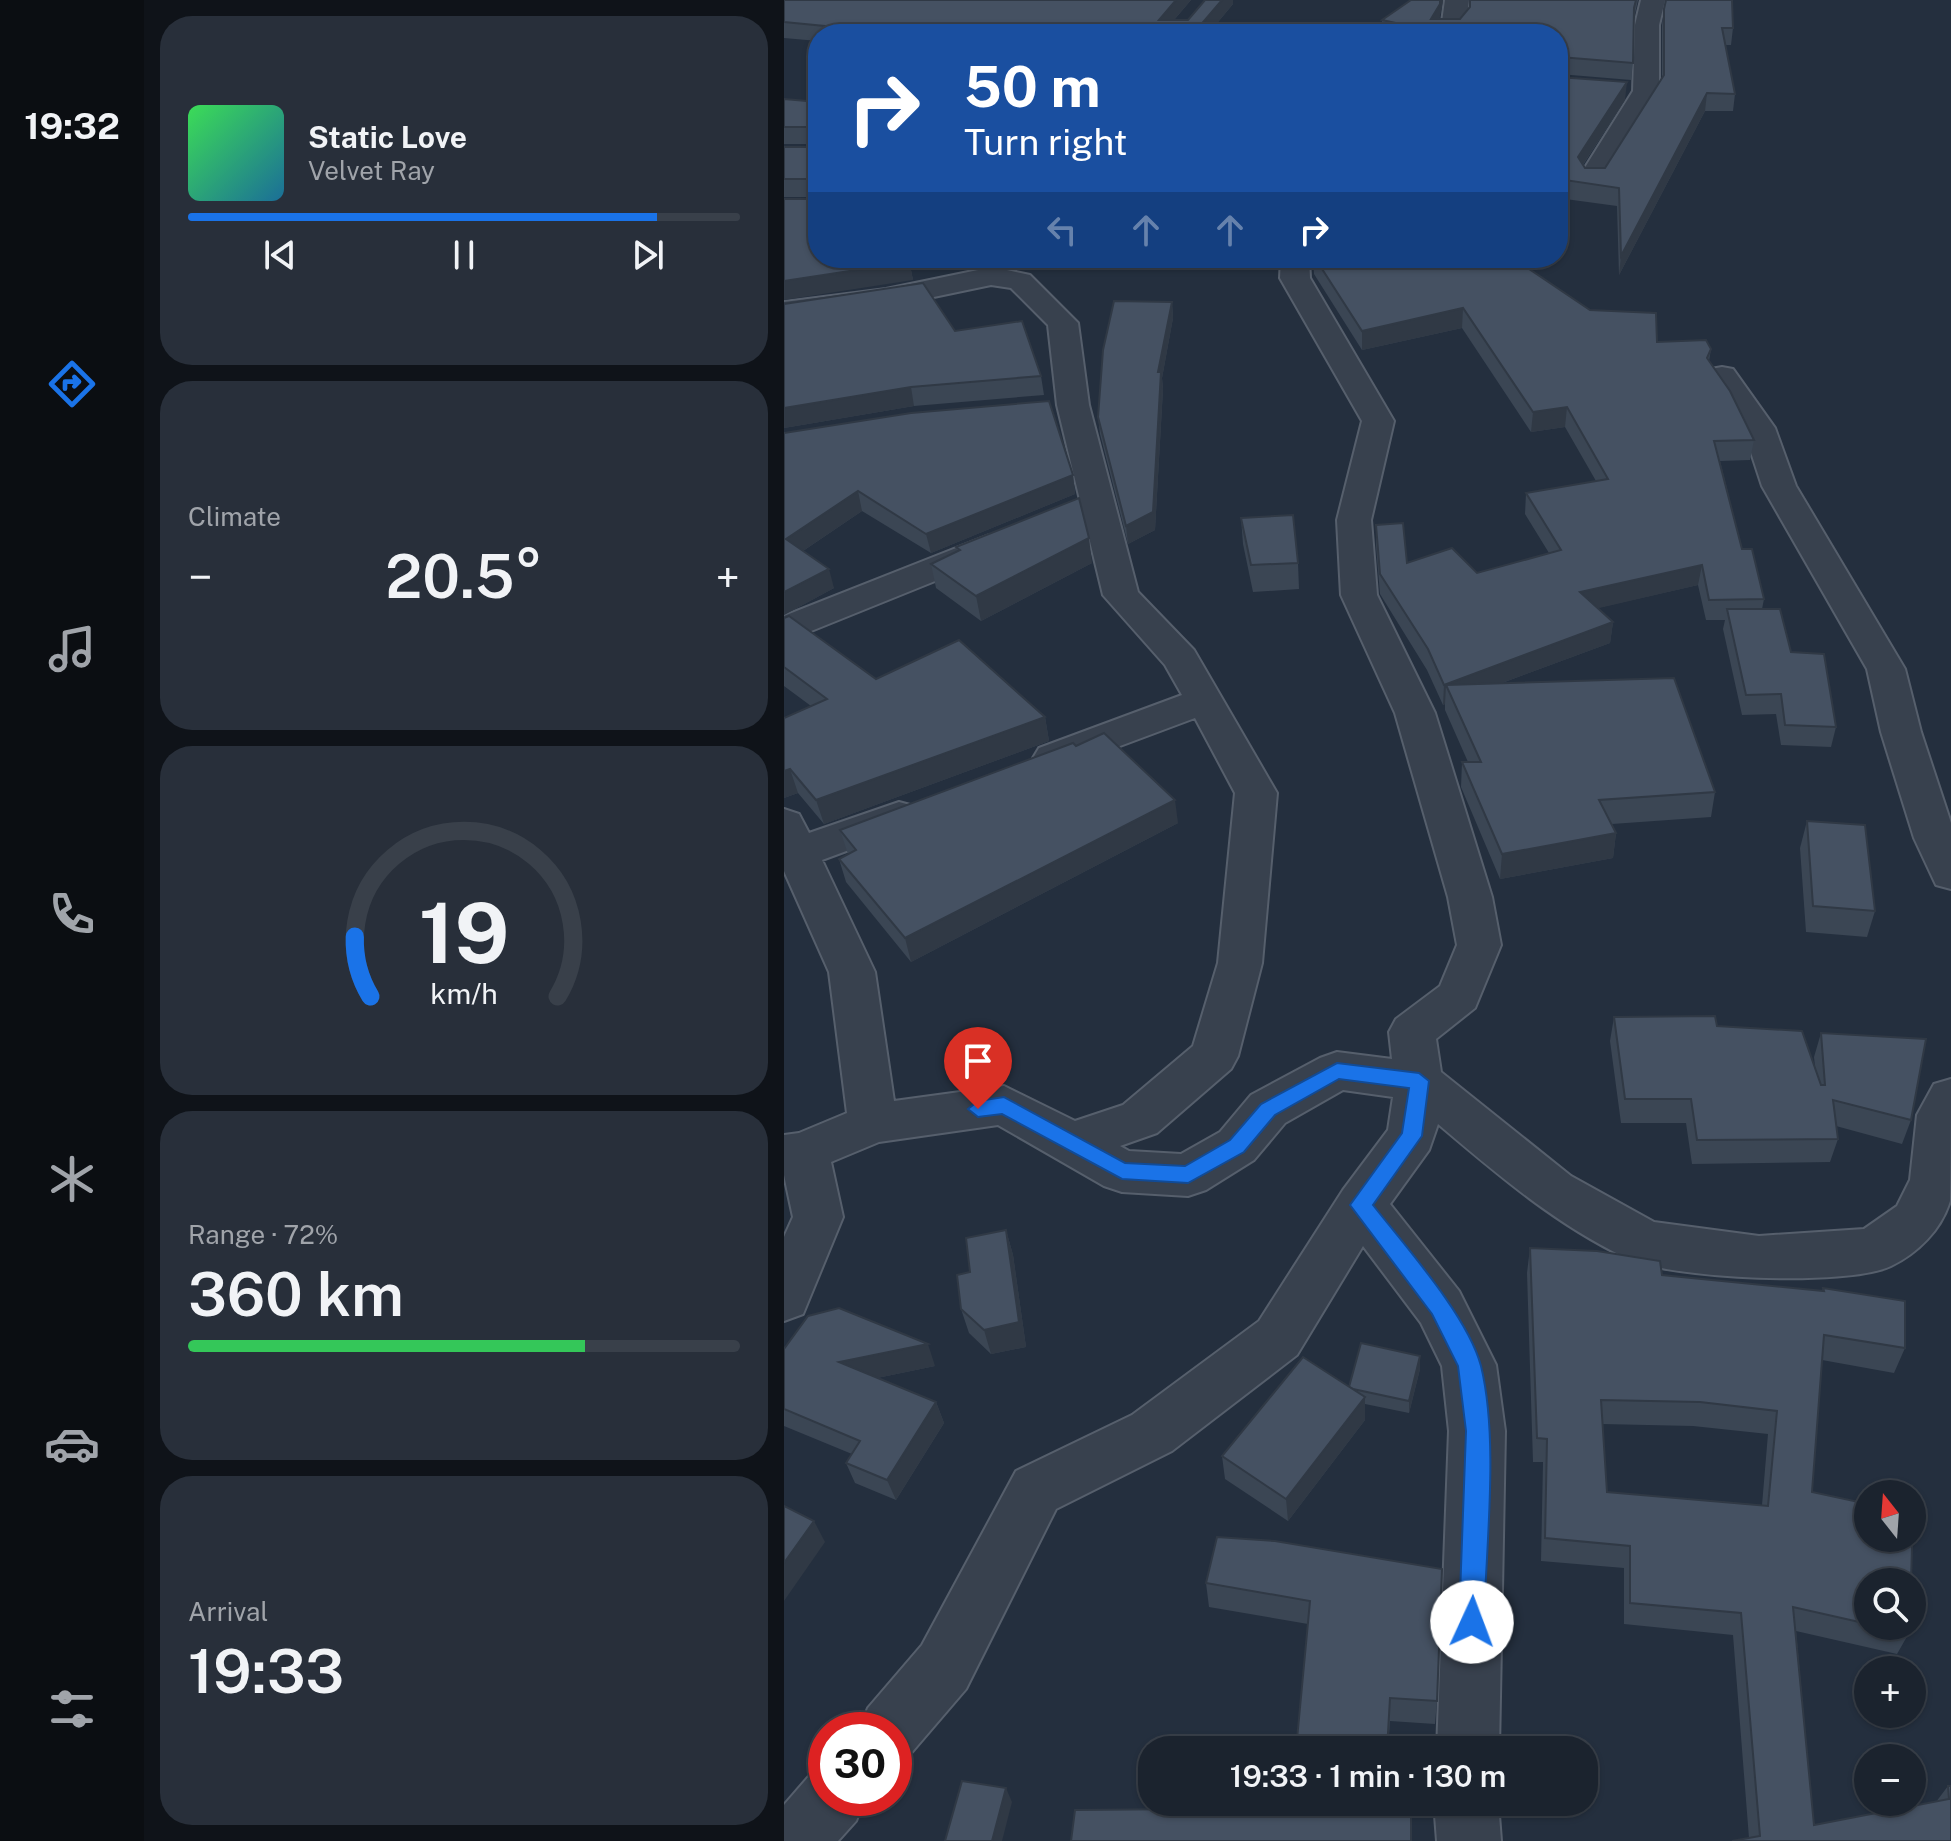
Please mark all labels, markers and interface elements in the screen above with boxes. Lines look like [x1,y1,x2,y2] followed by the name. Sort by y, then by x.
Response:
[964,54,1101,120] text: 50 m
[832,56,936,160] icon: right
[24,105,120,147] text: 19:32
[308,119,467,155] text: Static Love
[964,121,1127,163] text: Turn right
[308,155,435,186] text: Velvet Ray
[1040,208,1084,252] icon: left
[1124,208,1168,252] icon: ahead
[1208,208,1252,252] icon: ahead
[1292,208,1336,252] icon: right
[258,233,302,277] icon: previous
[442,233,486,277] icon: pause
[626,233,670,277] icon: next
[44,356,100,412] icon: directions
[188,501,281,532] text: Climate
[385,541,543,612] text: 20.5°
[188,551,212,603] text: −
[716,551,740,603] text: +
[44,621,100,677] icon: music
[419,883,509,981] text: 19
[44,886,100,942] icon: phone
[430,977,498,1010] text: km/h
[944,1027,1012,1109] pin
[956,1039,1000,1083] icon: arrive
[44,1151,100,1207] icon: climate
[188,1219,338,1250] text: Range · 72%
[188,1259,404,1330] text: 360 km
[44,1416,100,1472] icon: car
[1854,1480,1926,1552] north arrow
[1854,1480,1926,1816] map controls
[1854,1568,1926,1640] button: search
[1430,1580,1514,1664] position arrow
[188,1596,268,1627] text: Arrival
[188,1636,344,1707] text: 19:33
[1854,1656,1926,1728] button: +
[44,1681,100,1737] icon: filters
[808,1712,912,1816] speed limit sign: 30
[1854,1744,1926,1816] button: −
[1230,1758,1506,1794] text: 19:33 · 1 min · 130 m

